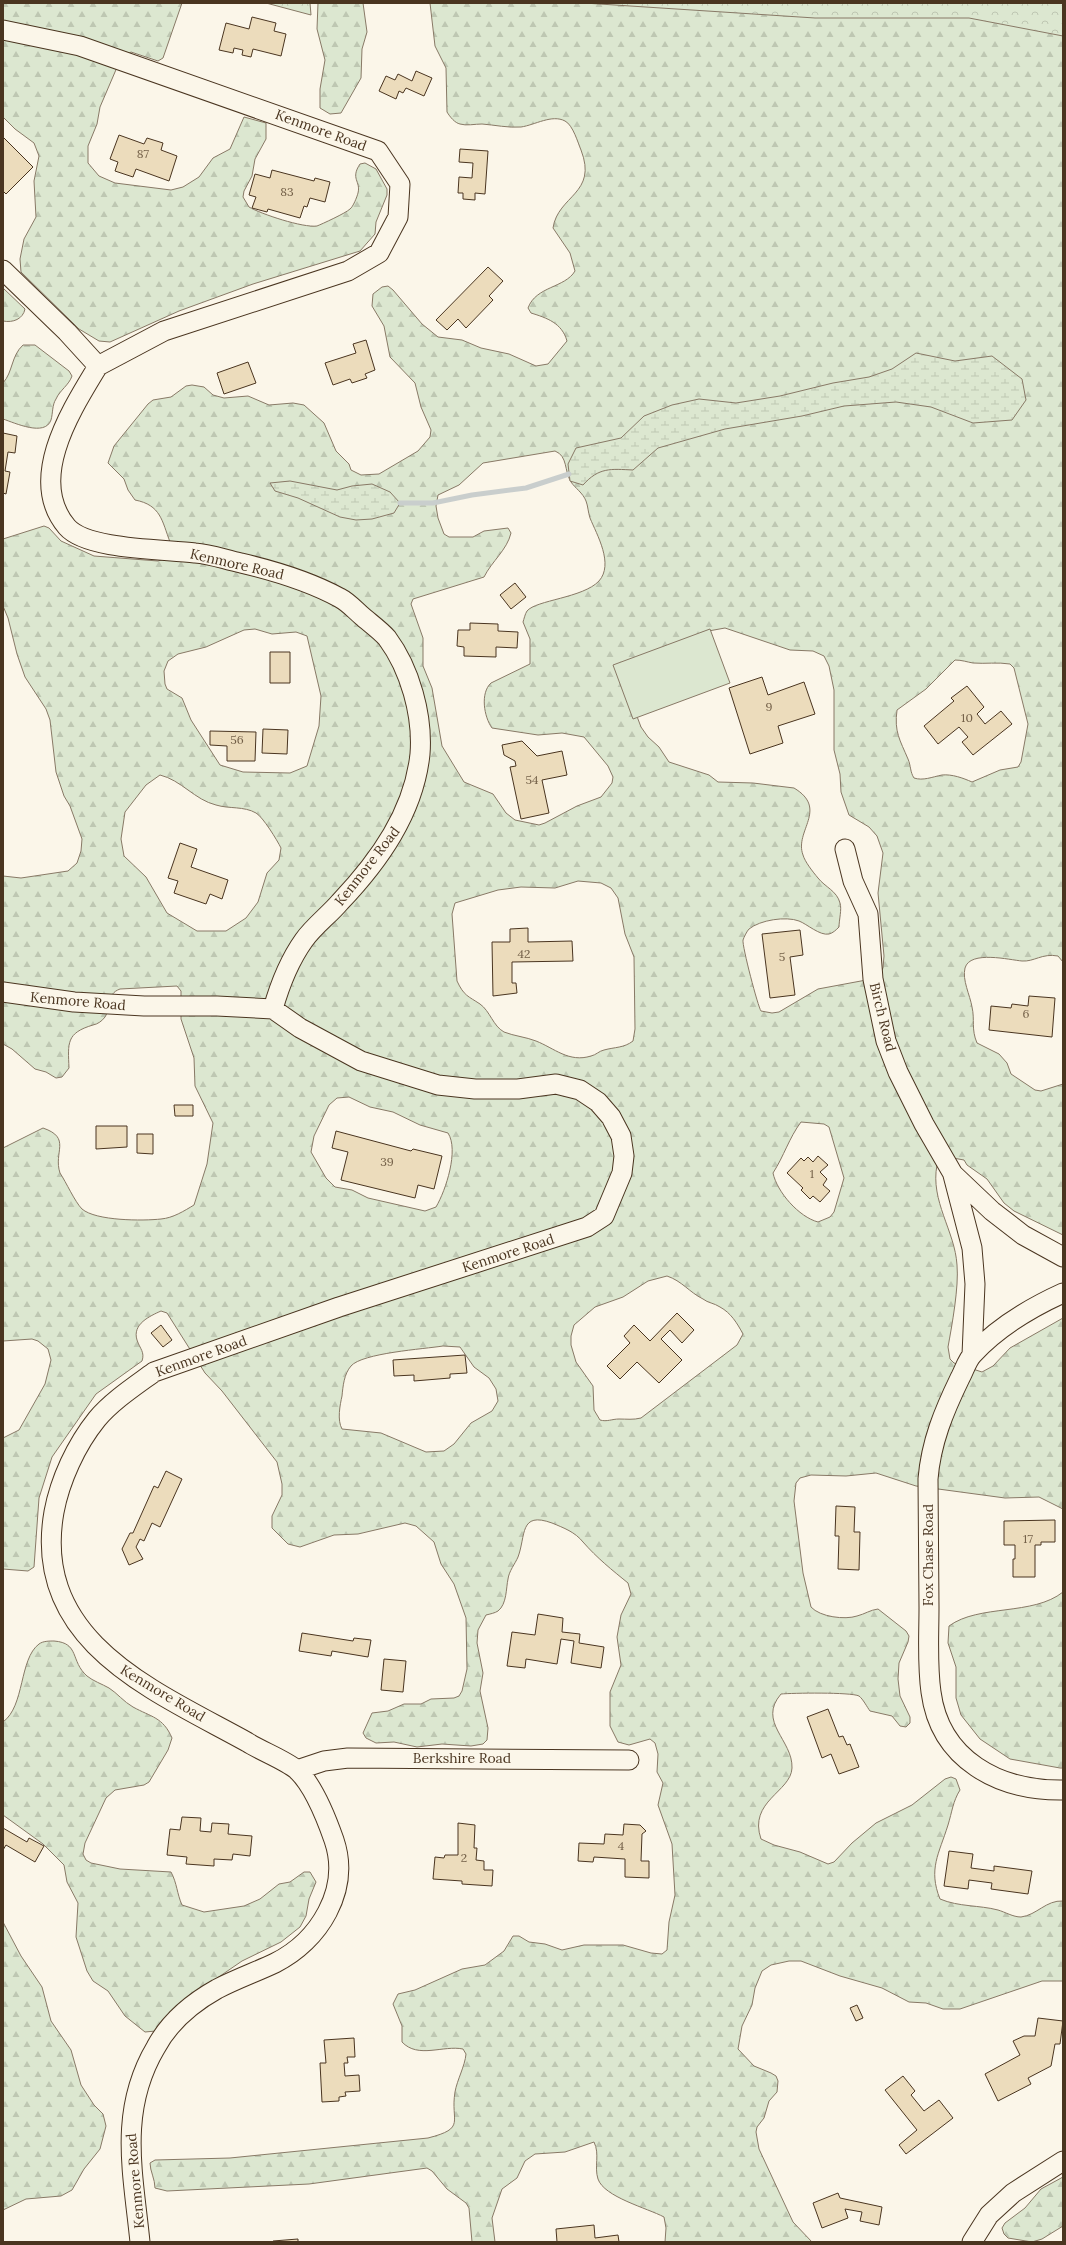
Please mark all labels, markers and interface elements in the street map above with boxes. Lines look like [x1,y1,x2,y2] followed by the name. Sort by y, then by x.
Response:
[273,105,369,155] street label: Kenmore Road
[137,146,150,161] house number: 87
[280,184,294,199] house number: 83
[188,544,286,584] street label: Kenmore Road
[766,699,773,714] house number: 9
[961,710,973,725] house number: 10
[230,732,244,747] house number: 56
[525,772,539,787] house number: 54
[330,823,404,909] street label: Kenmore Road
[518,946,530,961] house number: 42
[779,949,785,964] house number: 5
[866,981,900,1053] street label: Birch Road
[29,988,127,1014] street label: Kenmore Road
[1023,1006,1030,1021] house number: 6
[380,1154,394,1169] house number: 39
[810,1166,814,1181] house number: 1
[460,1230,556,1276] street label: Kenmore Road
[153,1331,249,1381] street label: Kenmore Road
[919,1504,937,1606] street label: Fox Chase Road
[1023,1531,1033,1546] house number: 17
[117,1661,209,1725] street label: Kenmore Road
[413,1749,511,1767] street label: Berkshire Road
[618,1838,625,1853] house number: 4
[461,1850,467,1865] house number: 2
[122,2132,148,2230] street label: Kenmore Road

